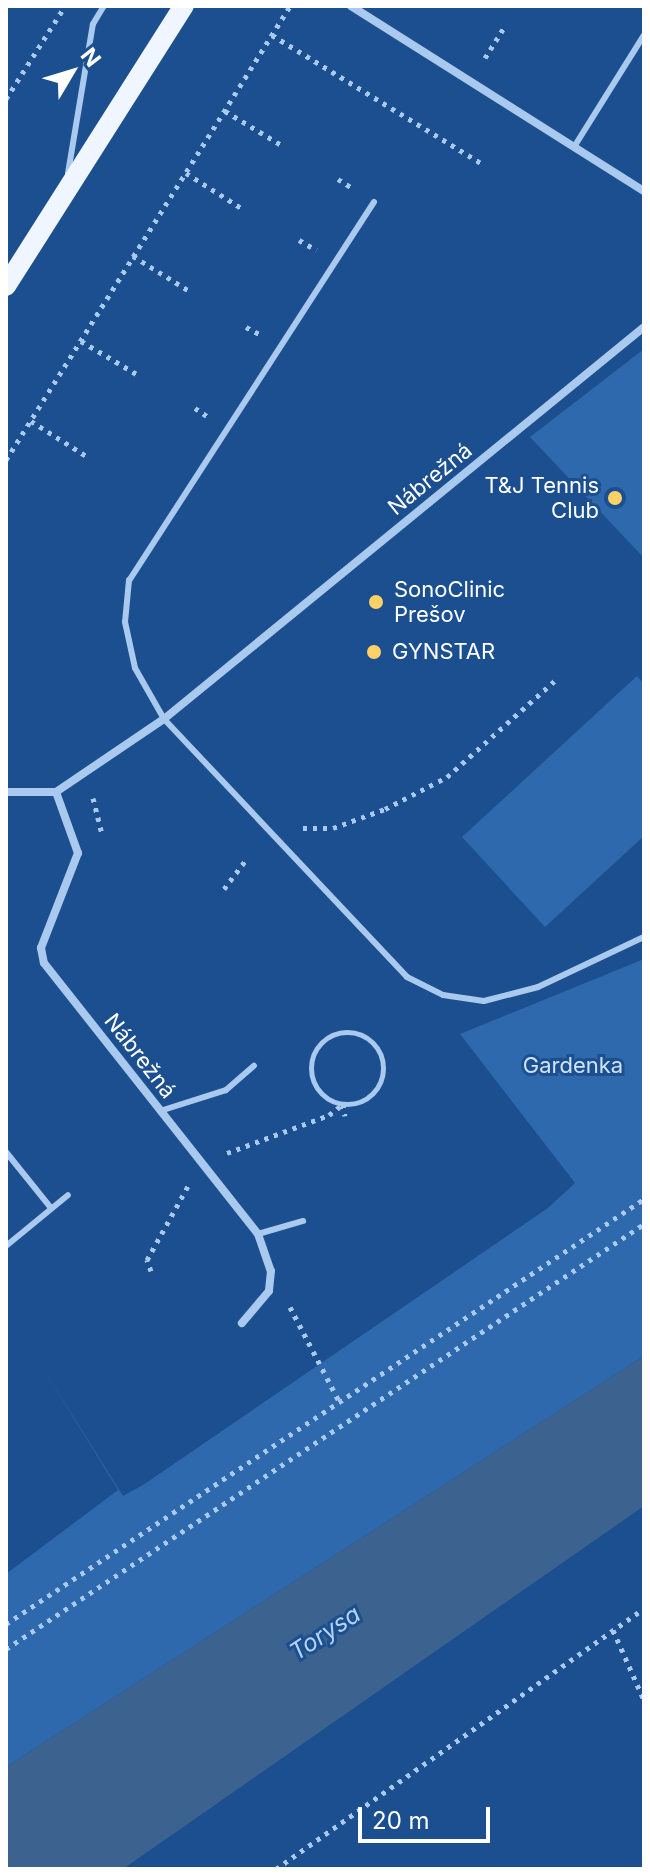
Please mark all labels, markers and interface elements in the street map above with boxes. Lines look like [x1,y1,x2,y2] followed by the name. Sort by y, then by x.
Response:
[32,32,112,112] north arrow
[76,43,106,72] text: N
[383,437,477,521] street label: Nábrežná
[484,472,599,524] place label: T&J Tennis Club
[606,489,624,507] marker: T&J Tennis Club
[394,576,505,628] place label: SonoClinic Prešov
[365,591,387,613] marker: SonoClinic Prešov
[392,639,495,665] place label: GYNSTAR
[363,641,385,663] marker: GYNSTAR
[99,1008,181,1104] street label: Nábrežná
[523,1053,623,1079] park label: Gardenka
[284,1600,366,1666] water label: Torysa
[362,1791,494,1841] scale bar
[372,1806,430,1835] text: 20 m

